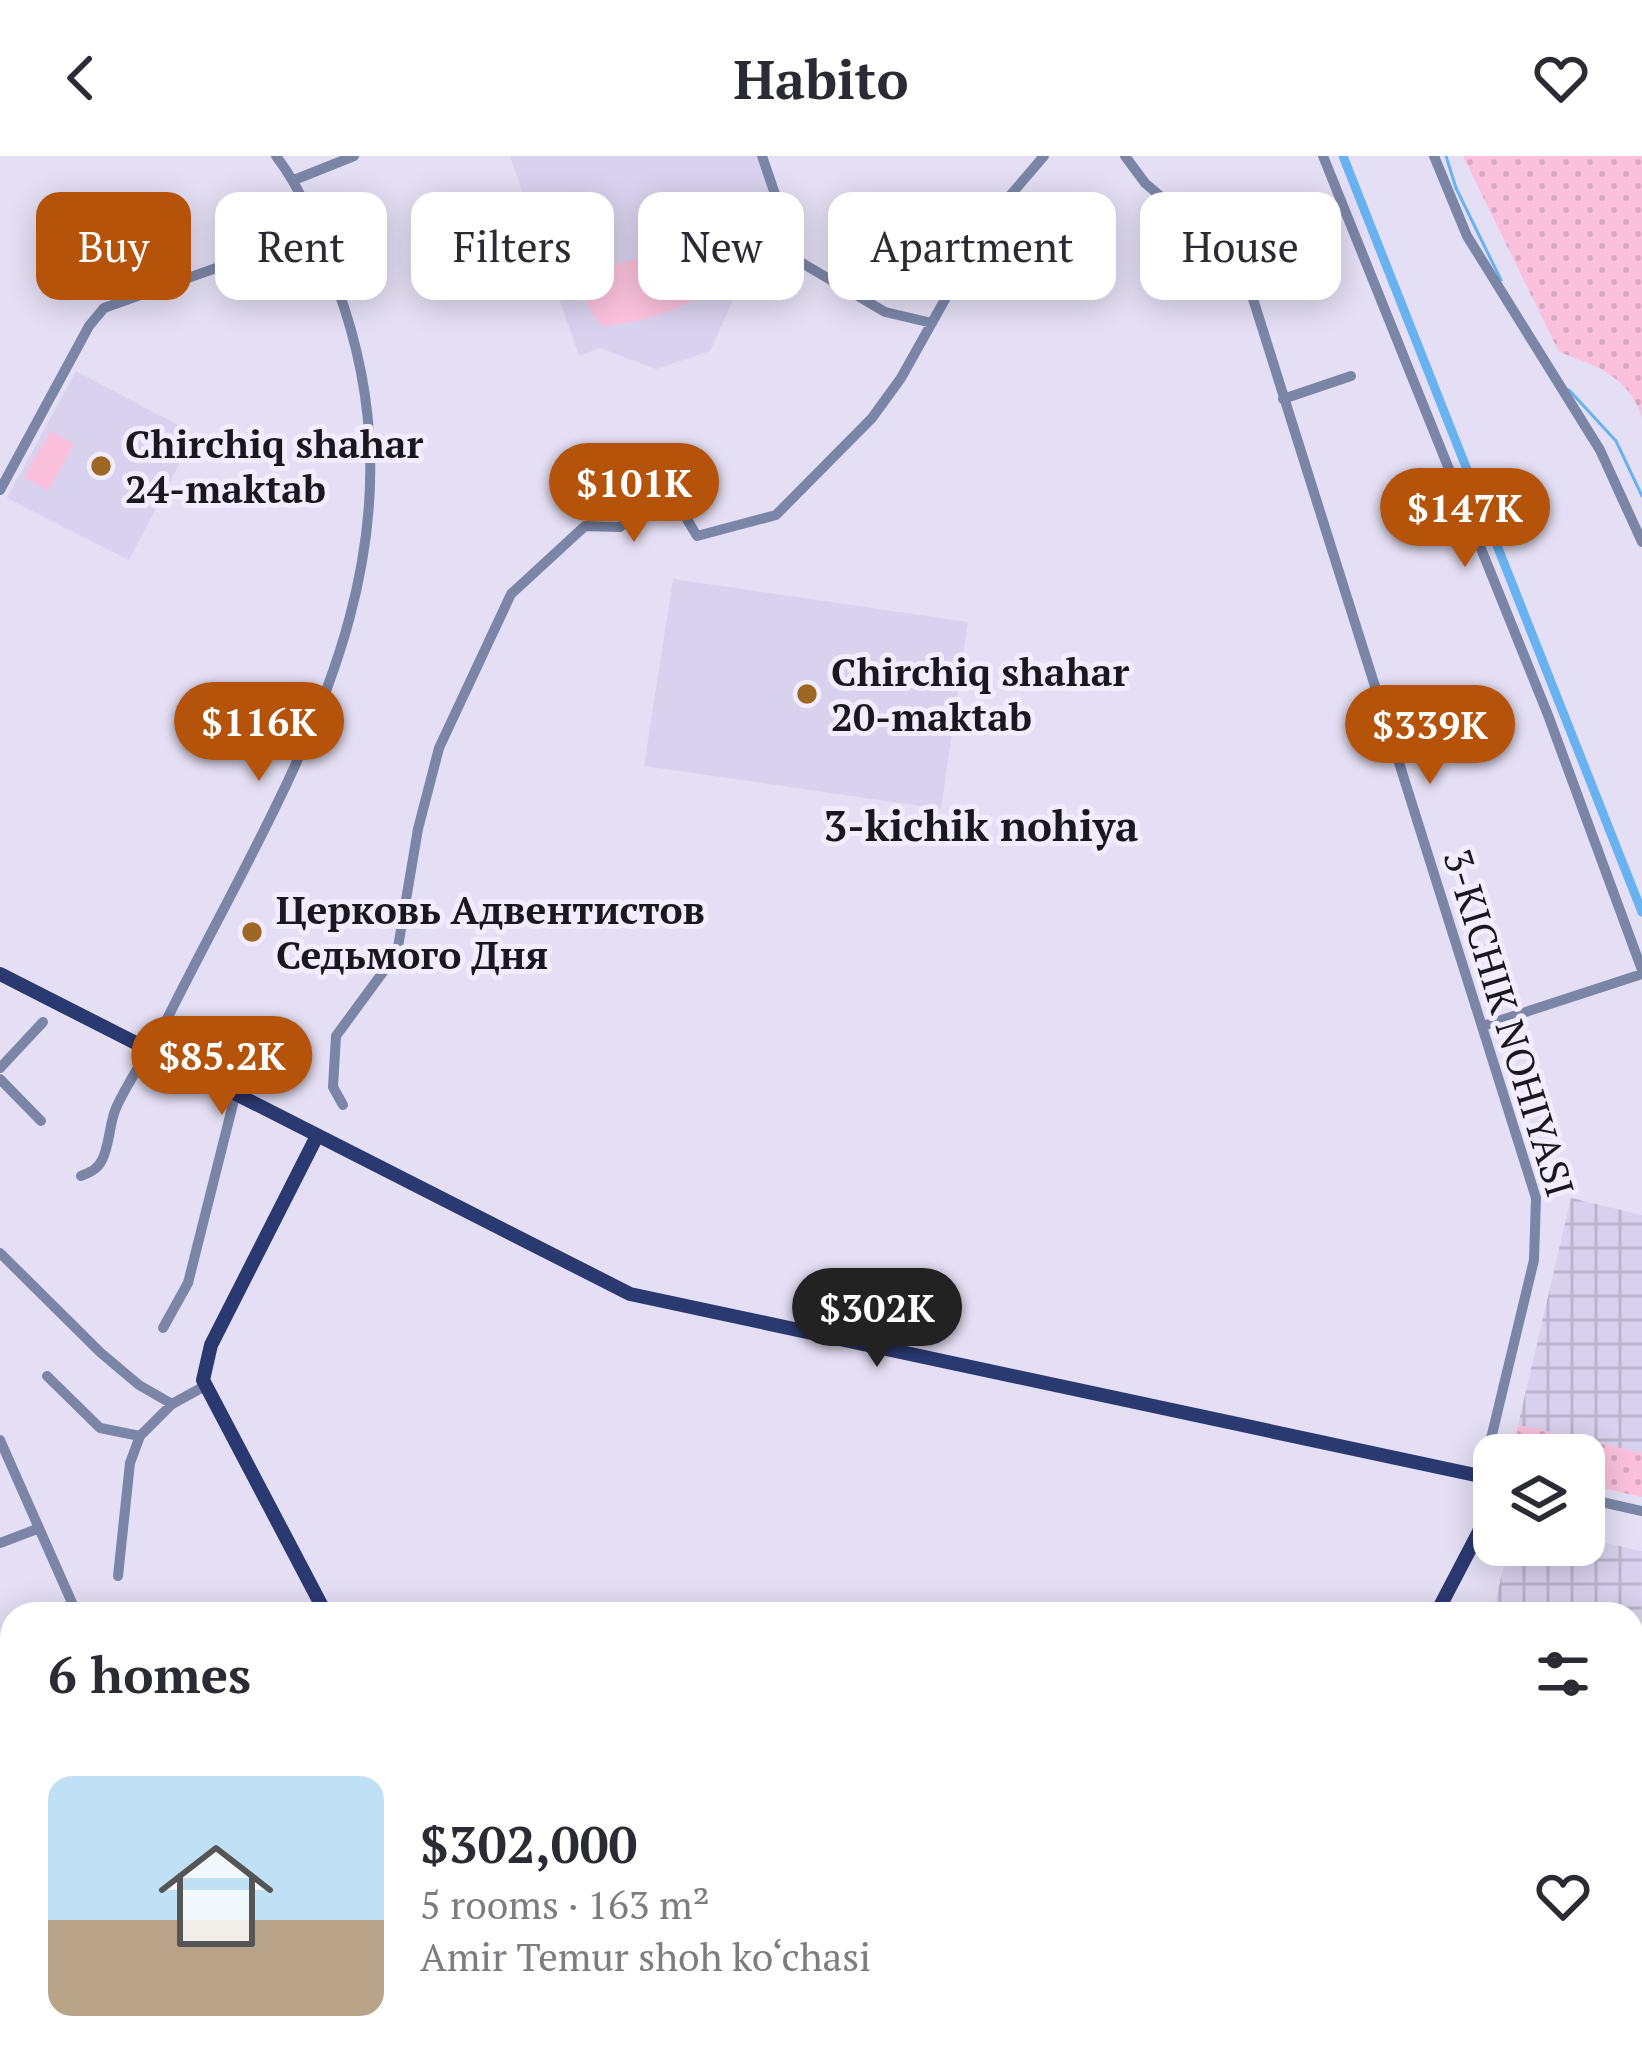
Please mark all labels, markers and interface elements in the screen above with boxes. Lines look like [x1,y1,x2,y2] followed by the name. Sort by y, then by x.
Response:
[734,43,908,114] text: Habito
[48,45,114,111] icon: back
[1528,45,1594,111] icon: heart
[36,192,191,300] chip: Buy
[215,192,387,300] chip: Rent
[411,192,614,300] chip: Filters
[638,192,804,300] chip: New
[828,192,1116,300] chip: Apartment
[1140,192,1341,300] chip: House
[125,417,423,514] place label: Chirchiq shahar 24-maktab
[550,443,718,545] pin: $101K
[88,453,114,479] marker: Chirchiq shahar 24-maktab
[576,456,692,508] text: $101K
[1381,468,1549,570] pin: $147K
[1407,481,1523,533] text: $147K
[831,645,1129,742] place label: Chirchiq shahar 20-maktab
[794,681,820,707] marker: Chirchiq shahar 20-maktab
[175,682,343,784] pin: $116K
[1346,685,1514,787] pin: $339K
[201,695,317,747] text: $116K
[1372,698,1488,750] text: $339K
[824,797,1138,853] district label: 3-kichik nohiya
[1432,843,1588,1203] street label: 3-KICHIK NOHIYASI
[276,883,705,980] place label: Церковь Адвентистов Седьмого Дня
[239,919,265,945] marker: Церковь Адвентистов Седьмого Дня
[124,1016,320,1118] pin: $85.2K
[158,1029,286,1081] text: $85.2K
[793,1268,961,1370] pin: $302K
[819,1281,935,1333] text: $302K
[1473,1434,1605,1566] map controls
[1473,1434,1605,1566] button: layers
[48,1640,251,1708] text: 6 homes
[1530,1641,1596,1707] icon: filters
[420,1810,637,1878] text: $302,000
[144,1824,288,1968] icon: home
[1530,1863,1596,1929] icon: heart
[420,1878,710,1930] text: 5 rooms · 163 m²
[420,1930,871,1982] text: Amir Temur shoh ko‘chasi

